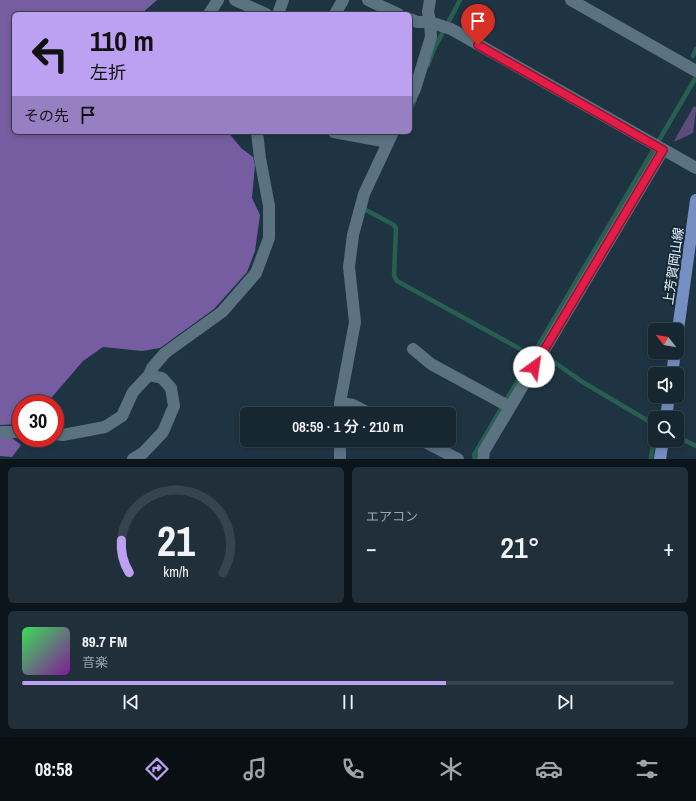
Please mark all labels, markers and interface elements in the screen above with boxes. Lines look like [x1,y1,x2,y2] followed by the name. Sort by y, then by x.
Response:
[461,4,495,45] pin
[467,10,489,32] icon: arrive
[90,22,154,60] text: 110 m
[24,28,76,80] icon: left
[90,60,126,85] text: 左折
[77,104,99,126] icon: arrive
[24,105,69,126] text: その先
[660,226,687,306] street label: 上芳賀岡山線
[648,323,684,359] north arrow
[648,323,684,447] map controls
[513,346,555,388] position arrow
[648,367,684,403] button: sound
[12,395,64,447] speed limit sign: 30
[648,411,684,447] button: search
[292,416,404,437] text: 08:59 · 1 分 · 210 m
[366,508,418,525] text: エアコン
[157,513,195,569] text: 21
[500,527,540,567] text: 21°
[366,533,377,563] text: −
[663,533,674,563] text: +
[163,562,189,581] text: km/h
[82,631,127,652] text: 89.7 FM
[82,654,108,671] text: 音楽
[120,691,142,713] icon: previous
[337,691,359,713] icon: pause
[554,691,576,713] icon: next
[143,755,171,783] icon: directions
[241,755,269,783] icon: music
[339,755,367,783] icon: phone
[437,755,465,783] icon: climate
[535,755,563,783] icon: car
[633,755,661,783] icon: filters
[35,757,73,782] text: 08:58

